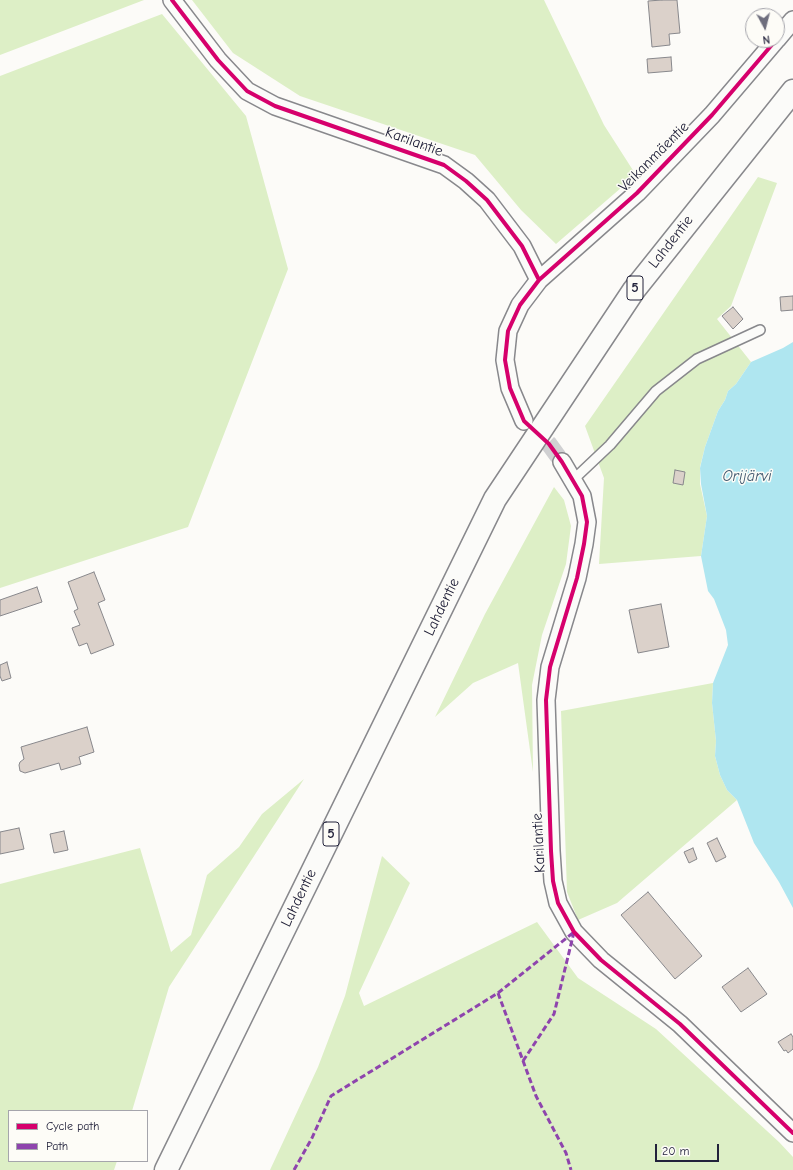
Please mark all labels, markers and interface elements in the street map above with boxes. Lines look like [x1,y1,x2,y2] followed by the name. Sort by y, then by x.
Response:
[745,8,785,48] north arrow
[762,33,771,46] text: N
[615,118,693,196] street label: Veikanmäentie
[383,123,445,161] street label: Karilantie
[645,212,697,272] street label: Lahdentie
[627,276,643,300] road number: 5
[722,466,772,486] water label: Orijärvi
[420,575,464,639] street label: Lahdentie
[528,813,550,873] street label: Karilantie
[323,822,339,846] road number: 5
[277,866,321,930] street label: Lahdentie
[8,1110,148,1162] legend
[46,1119,99,1133] text: Cycle path
[657,1136,721,1162] scale bar
[46,1139,68,1153] text: Path
[662,1144,690,1158] text: 20 m

